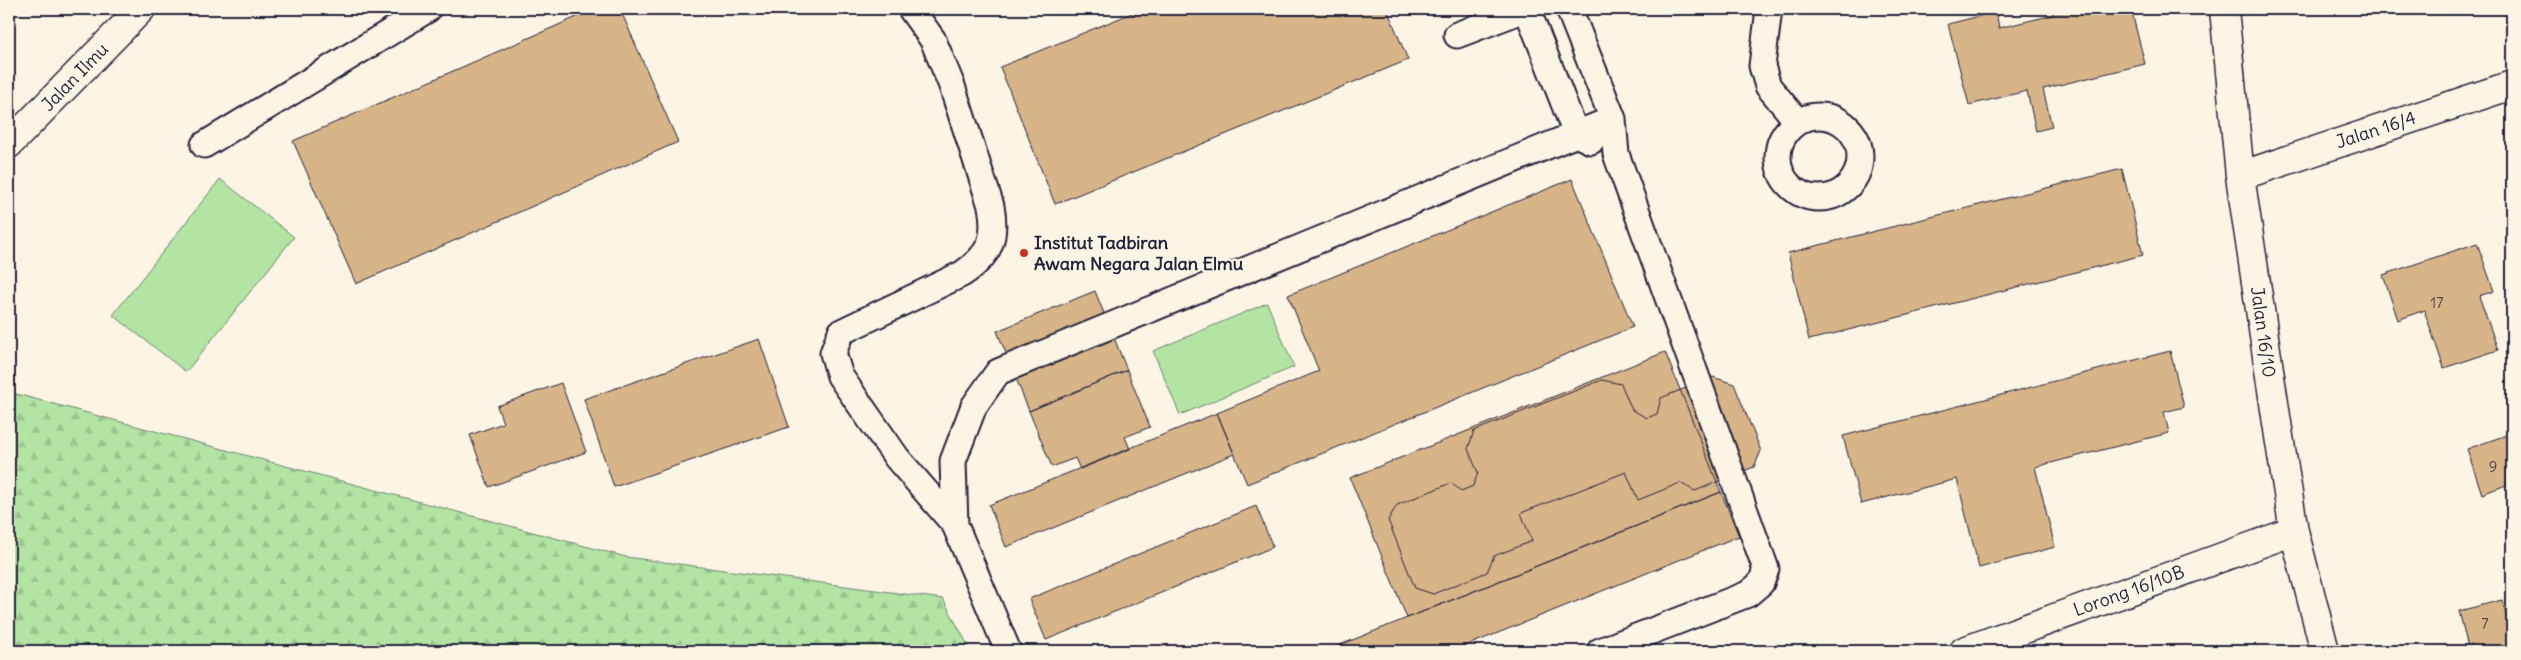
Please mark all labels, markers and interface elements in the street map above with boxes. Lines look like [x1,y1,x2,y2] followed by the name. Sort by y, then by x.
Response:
[36,38,113,116] street label: Jalan Ilmu
[2333,106,2419,153] street label: Jalan 16/4
[1034,231,1244,275] place label: Institut Tadbiran Awam Negara Jalan Elmu
[1018,247,1030,259] marker: Institut Tadbiran Awam Negara Jalan Elmu
[2246,285,2281,379] street label: Jalan 16/10
[2430,293,2444,312] house number: 17
[2489,457,2497,476] house number: 9
[2070,560,2188,621] street label: Lorong 16/10B
[2481,614,2489,633] house number: 7

